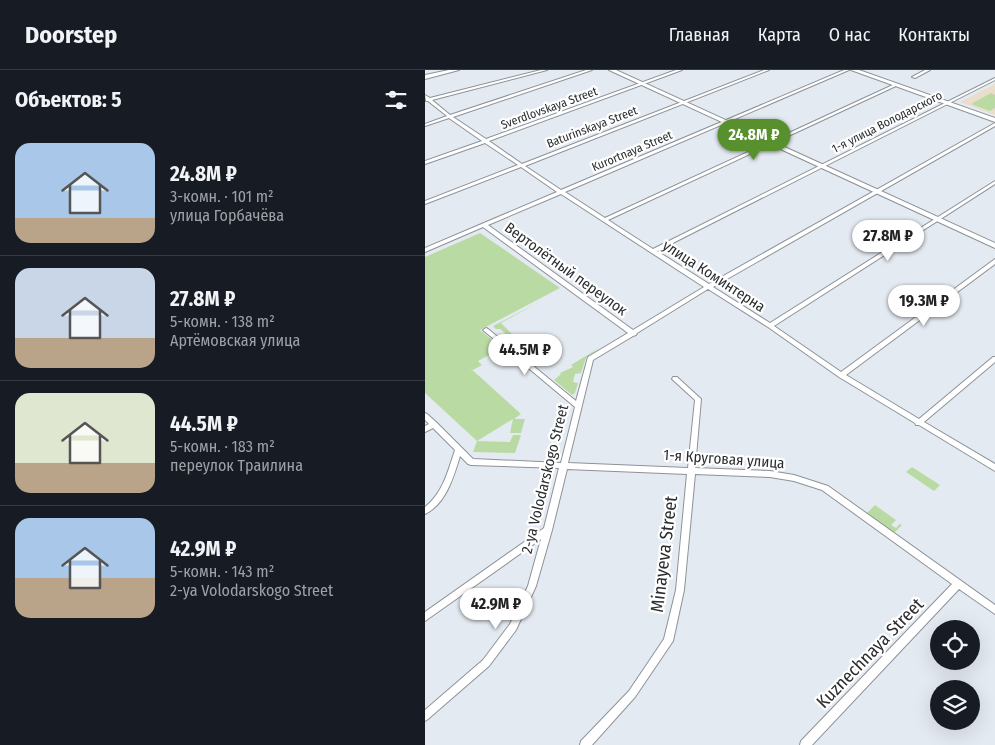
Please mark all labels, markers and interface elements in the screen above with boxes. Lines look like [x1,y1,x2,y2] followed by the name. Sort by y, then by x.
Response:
[25,21,117,49] text: Doorstep
[669,24,730,46] text: Главная
[758,24,801,46] text: Карта
[829,24,870,46] text: О нас
[898,24,970,46] text: Контакты
[499,84,599,132] street label: Sverdlovskaya Street
[382,86,410,114] icon: filters
[15,87,122,113] text: Объектов: 5
[830,88,944,156] street label: 1-я улица Володарского
[545,103,639,151] street label: Baturinskaya Street
[708,118,800,161] pin: 24.8M ₽
[729,125,779,144] text: 24.8M ₽
[590,128,674,174] street label: Kurortnaya Street
[170,161,237,187] text: 24.8M ₽
[55,163,115,223] icon: home
[170,187,274,206] text: 3-комн. · 101 m²
[170,206,284,225] text: улица Горбачёва
[501,219,631,319] street label: Вертолётный переулок
[842,220,934,262] pin: 27.8M ₽
[863,226,913,245] text: 27.8M ₽
[659,236,769,316] street label: улица Коминтерна
[878,284,970,327] pin: 19.3M ₽
[170,286,235,312] text: 27.8M ₽
[55,288,115,348] icon: home
[899,291,949,310] text: 19.3M ₽
[170,312,275,331] text: 5-комн. · 138 m²
[170,331,300,350] text: Артёмовская улица
[479,334,571,376] pin: 44.5M ₽
[499,340,551,359] text: 44.5M ₽
[518,403,572,555] street label: 2-ya Volodarskogo Street
[170,411,238,437] text: 44.5M ₽
[55,413,115,473] icon: home
[170,437,275,456] text: 5-комн. · 183 m²
[663,446,785,472] street label: 1-я Круговая улица
[170,456,303,475] text: переулок Траилина
[646,494,682,614] street label: Minayeva Street
[170,536,236,562] text: 42.9M ₽
[55,538,115,598] icon: home
[170,562,274,581] text: 5-комн. · 143 m²
[170,581,333,600] text: 2-ya Volodarskogo Street
[450,588,542,630] pin: 42.9M ₽
[812,593,928,713] street label: Kuznechnaya Street
[471,594,521,613] text: 42.9M ₽
[930,620,980,730] map controls
[930,620,980,670] button: locate
[930,680,980,730] button: layers

